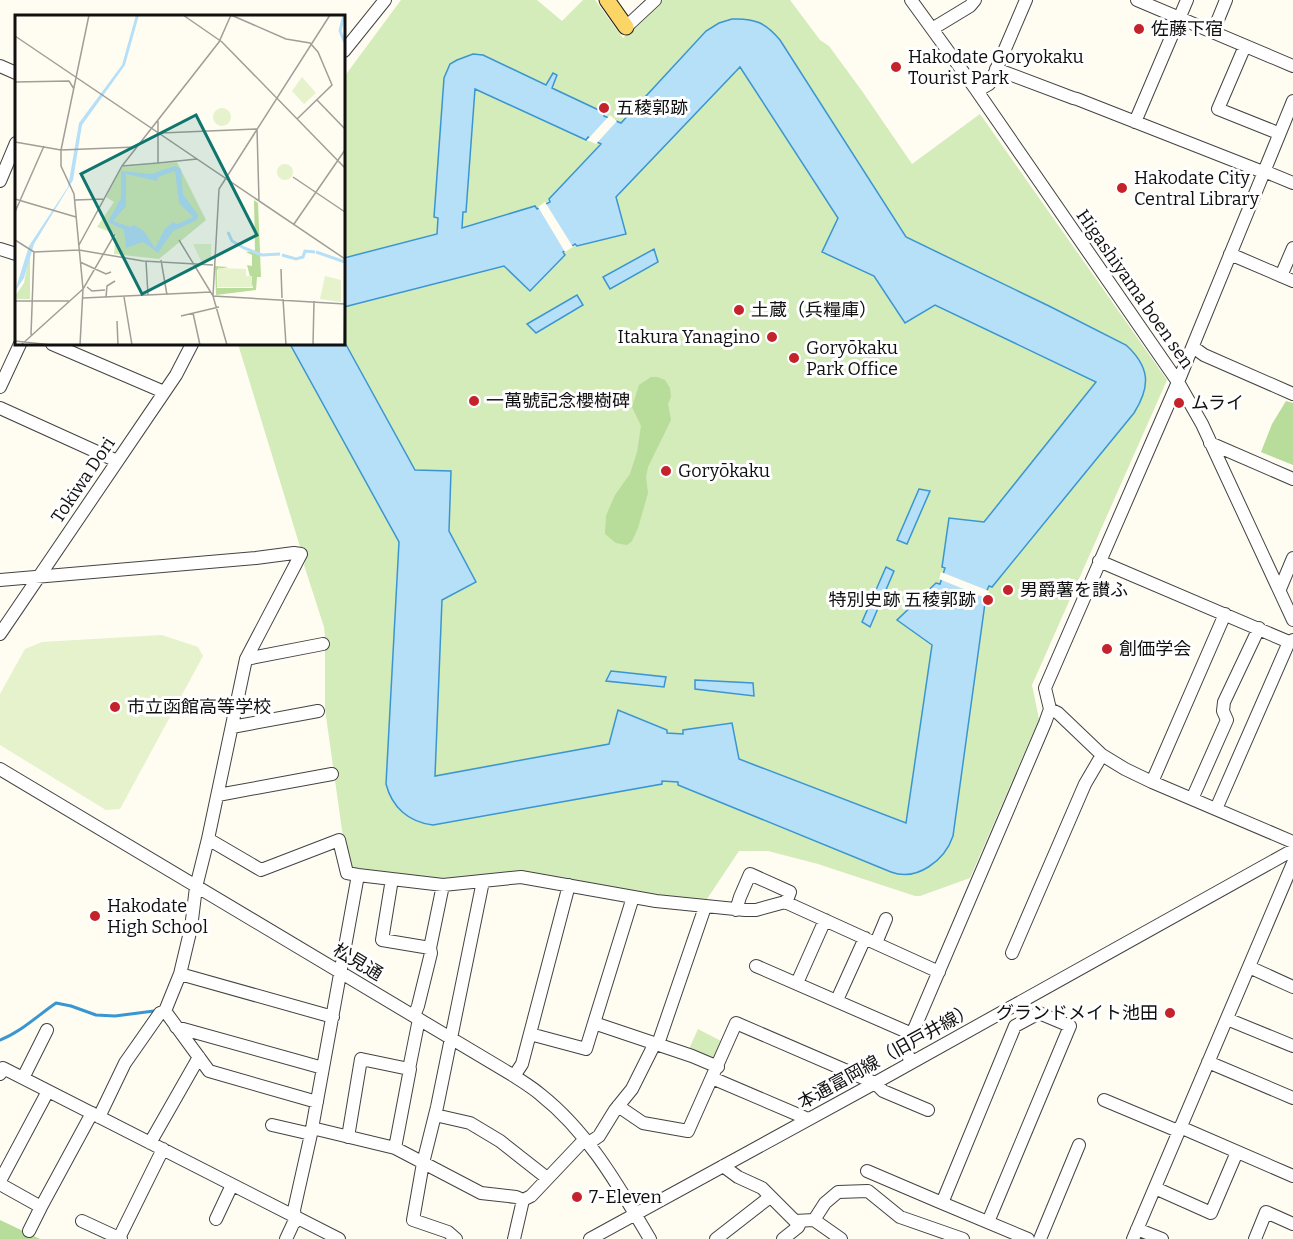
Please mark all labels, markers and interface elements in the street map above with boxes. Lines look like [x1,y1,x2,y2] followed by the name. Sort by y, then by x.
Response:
[15,15,345,345] inset map
[1151,18,1223,40] place label: 佐藤下宿
[1132,22,1146,36] marker: 佐藤下宿
[908,46,1084,89] place label: Hakodate Goryokaku Tourist Park
[889,60,903,74] marker: Hakodate Goryokaku Tourist Park
[616,97,688,119] place label: 五稜郭跡
[597,101,611,115] marker: 五稜郭跡
[1134,167,1260,210] place label: Hakodate City Central Library
[1115,181,1129,195] marker: Hakodate City Central Library
[1072,205,1199,373] street label: Higashiyama boen sen
[751,299,877,321] place label: 土蔵（兵糧庫）
[732,303,746,317] marker: 土蔵（兵糧庫）
[618,326,760,348] place label: Itakura Yanagino
[765,330,779,344] marker: Itakura Yanagino
[806,337,898,380] place label: Goryōkaku Park Office
[787,351,801,365] marker: Goryōkaku Park Office
[486,390,630,412] place label: 一萬號記念櫻樹碑
[1191,392,1244,414] place label: ムライ
[467,394,481,408] marker: 一萬號記念櫻樹碑
[1172,396,1186,410] marker: ムライ
[46,433,120,527] street label: Tokiwa Dori
[678,460,770,482] place label: Goryōkaku
[659,464,673,478] marker: Goryōkaku
[1020,579,1128,601] place label: 男爵薯を讃ふ
[1001,583,1015,597] marker: 男爵薯を讃ふ
[828,589,976,611] place label: 特別史跡 五稜郭跡
[981,593,995,607] marker: 特別史跡 五稜郭跡
[1119,638,1191,660] place label: 創価学会
[1100,642,1114,656] marker: 創価学会
[127,696,271,718] place label: 市立函館高等学校
[108,700,122,714] marker: 市立函館高等学校
[107,895,208,938] place label: Hakodate High School
[88,909,102,923] marker: Hakodate High School
[329,939,387,985] street label: 松見通
[794,998,978,1114] street label: 本通富岡線（旧戸井線）
[996,1002,1158,1024] place label: グランドメイト池田
[1163,1006,1177,1020] marker: グランドメイト池田
[589,1186,662,1208] place label: 7-Eleven
[570,1190,584,1204] marker: 7-Eleven

